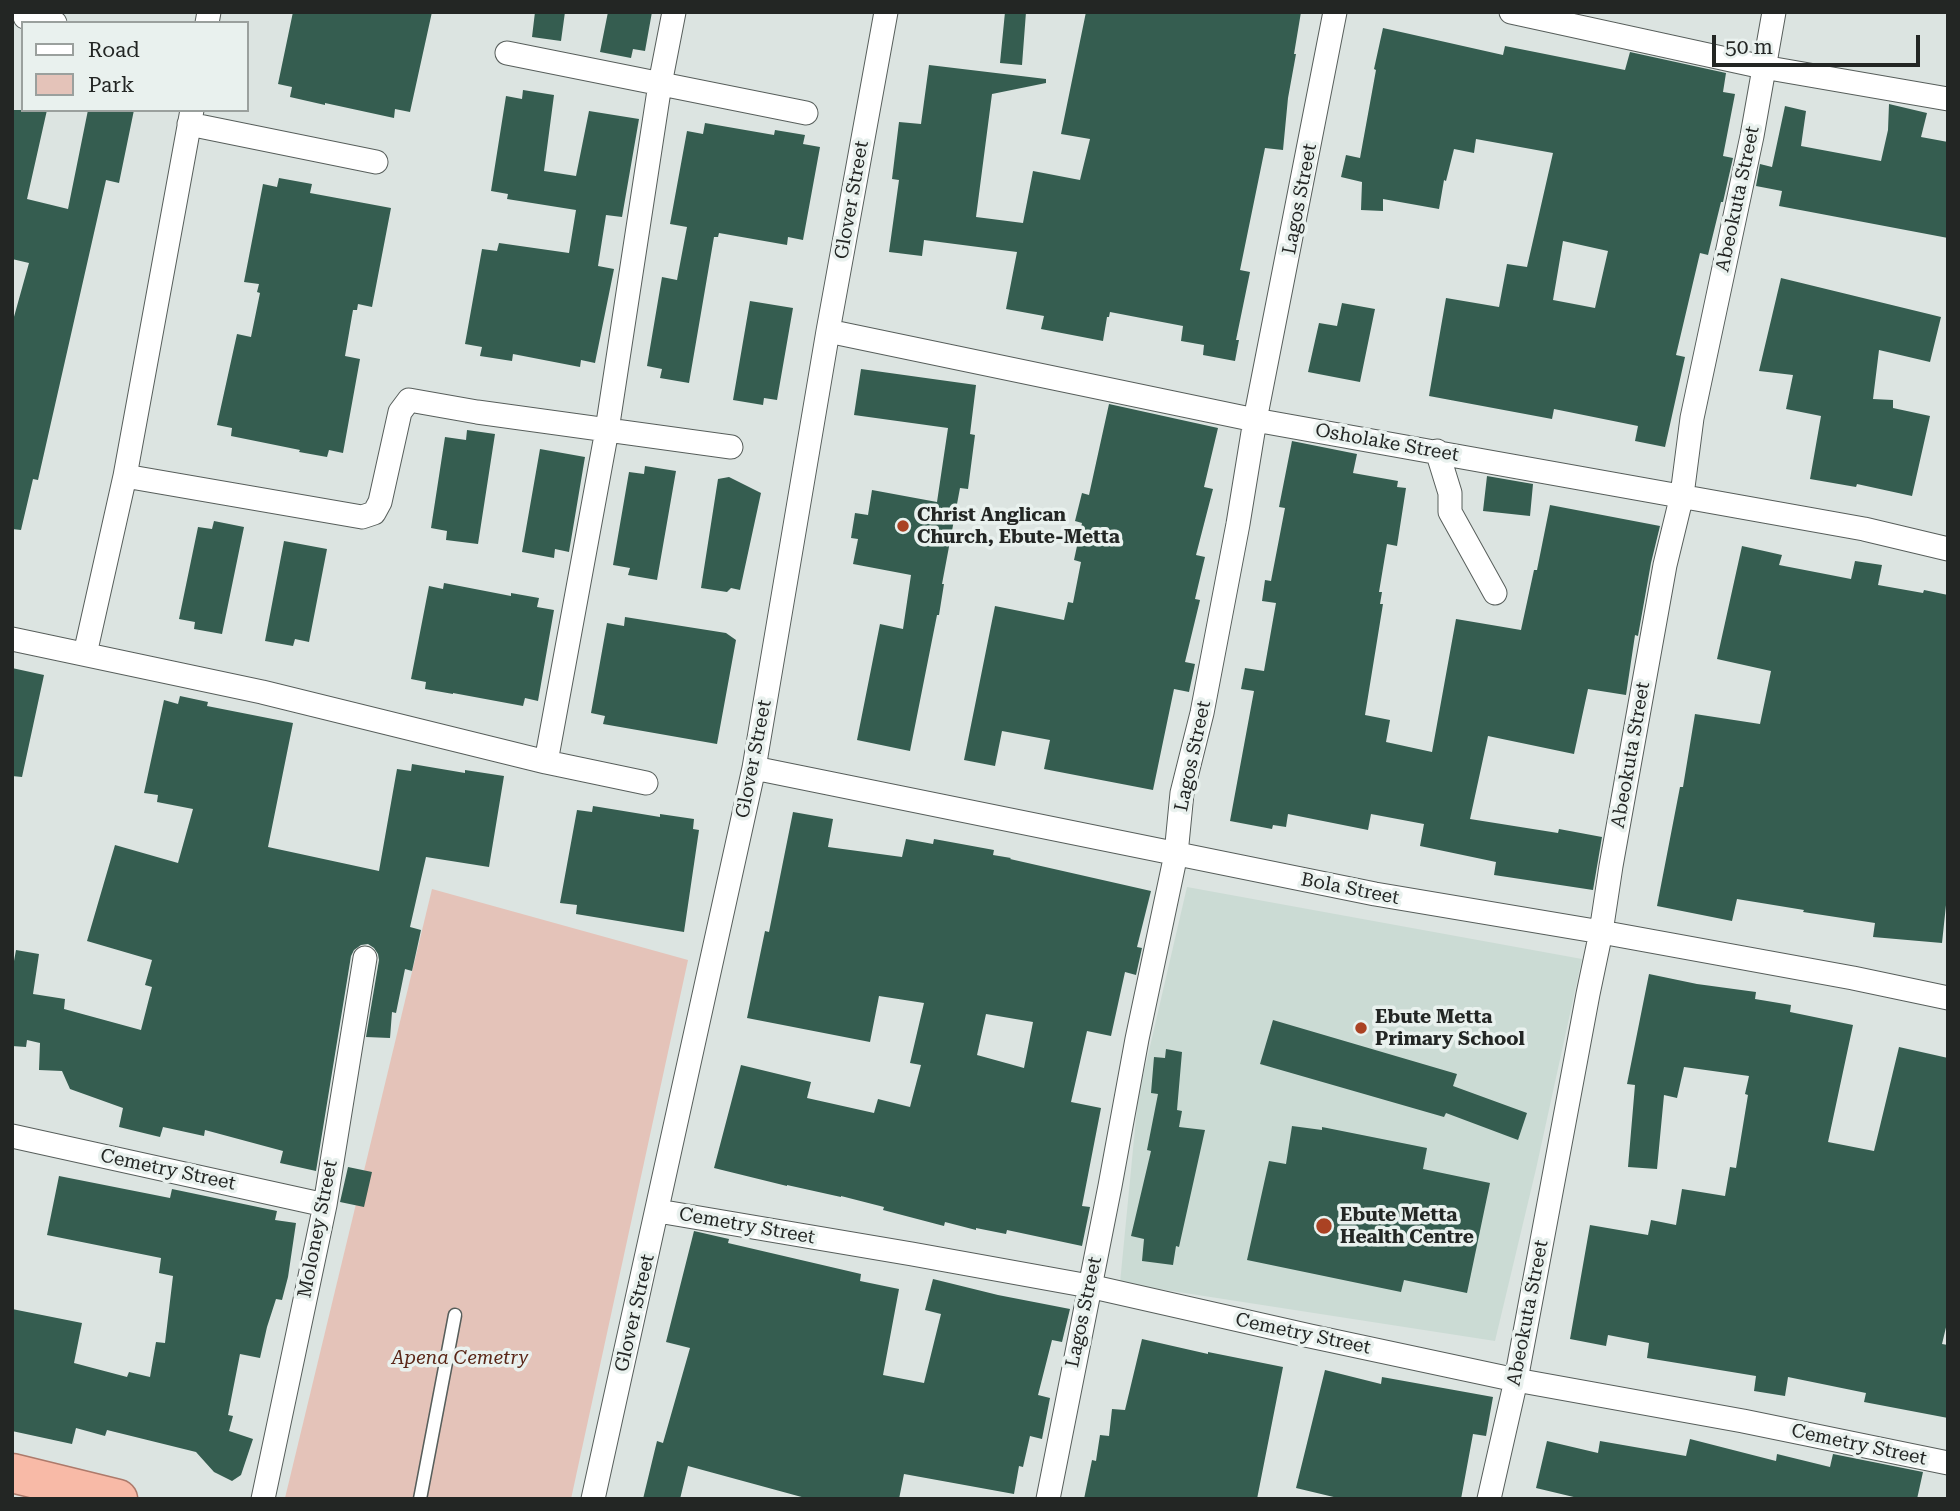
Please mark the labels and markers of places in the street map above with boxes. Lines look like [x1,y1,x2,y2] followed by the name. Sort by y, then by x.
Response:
[917,504,1120,548] place label: Christ Anglican Church, Ebute-Metta
[895,518,911,534] marker: Christ Anglican Church, Ebute-Metta
[1375,1006,1525,1050] place label: Ebute Metta Primary School
[1353,1020,1369,1036] marker: Ebute Metta Primary School
[1340,1204,1474,1248] place label: Ebute Metta Health Centre
[1314,1216,1334,1236] marker: Ebute Metta Health Centre

